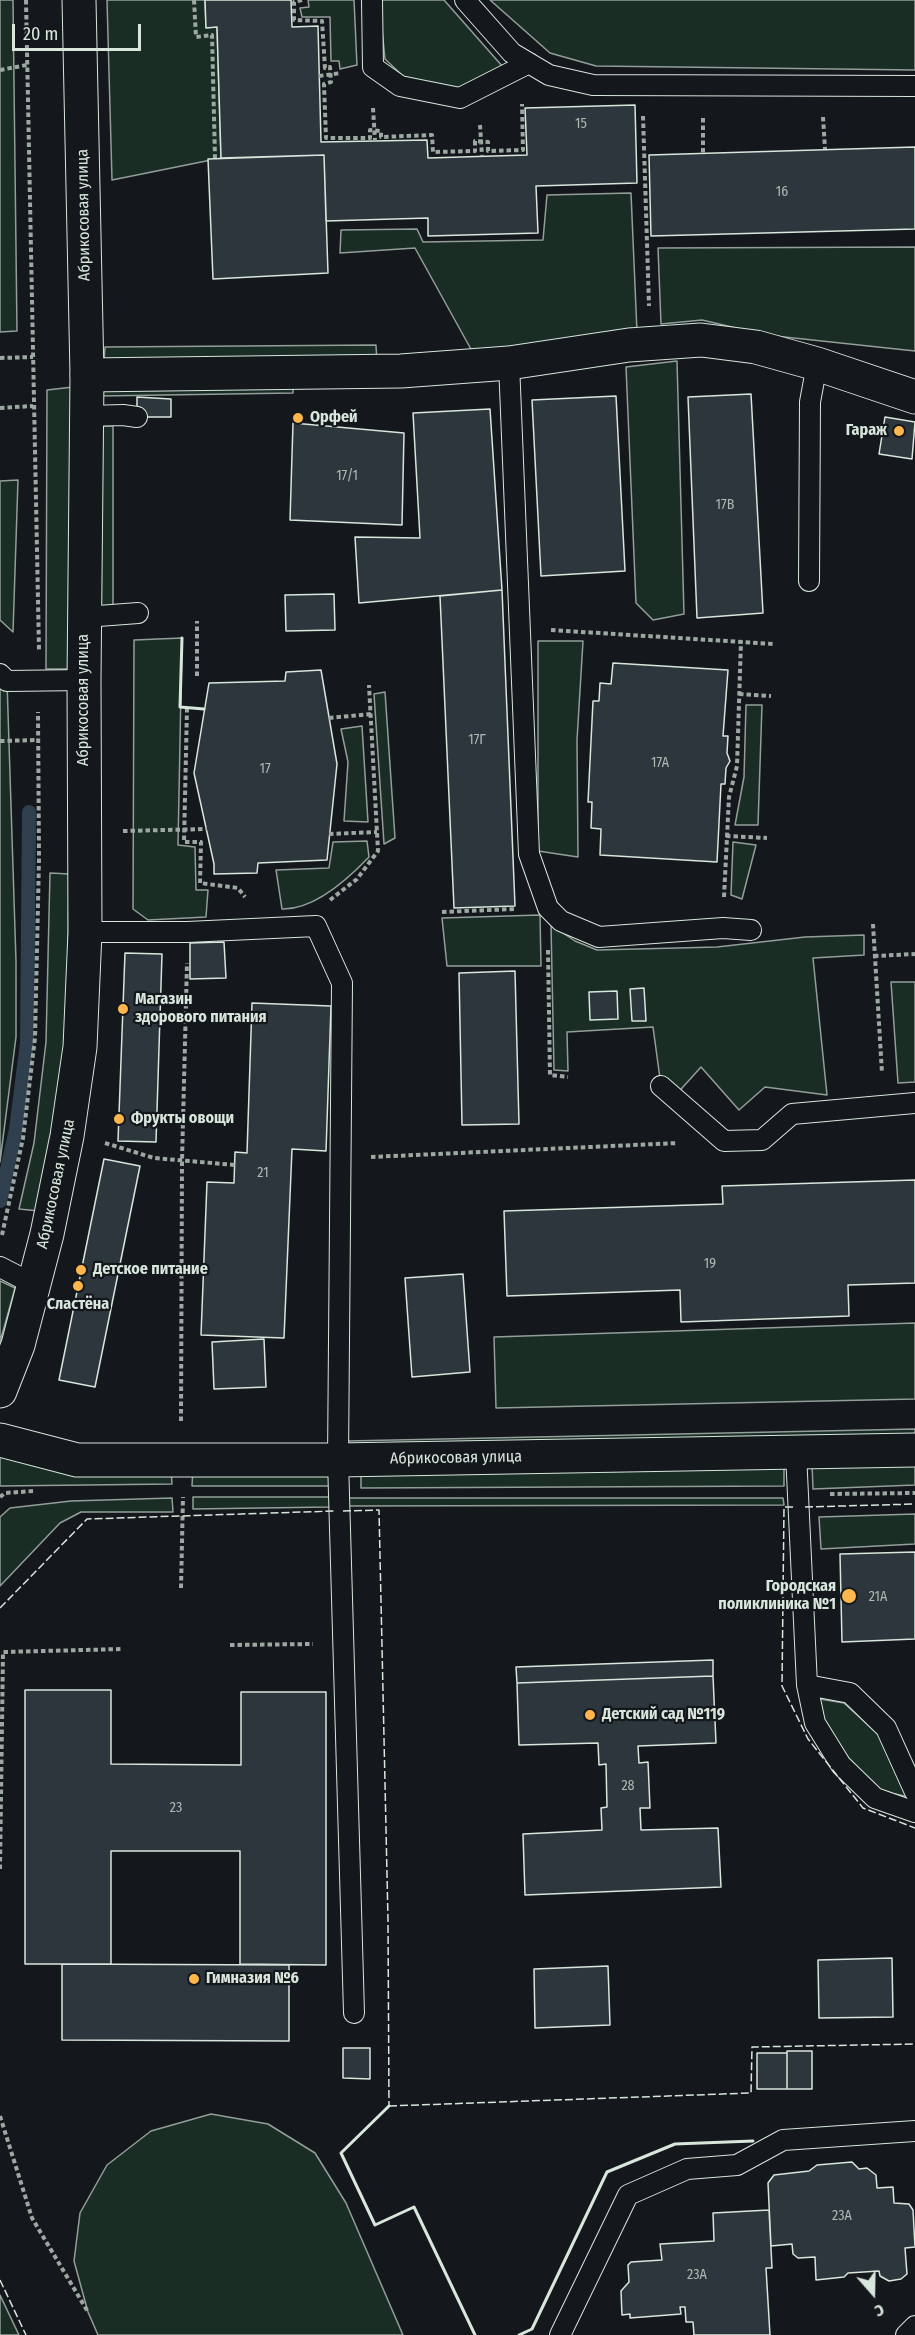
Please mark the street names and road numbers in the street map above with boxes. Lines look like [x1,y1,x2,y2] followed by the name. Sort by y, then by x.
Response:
[73,149,95,281] street label: Абрикосовая улица
[74,634,94,766] street label: Абрикосовая улица
[33,1117,79,1251] street label: Абрикосовая улица
[390,1447,522,1469] street label: Абрикосовая улица

